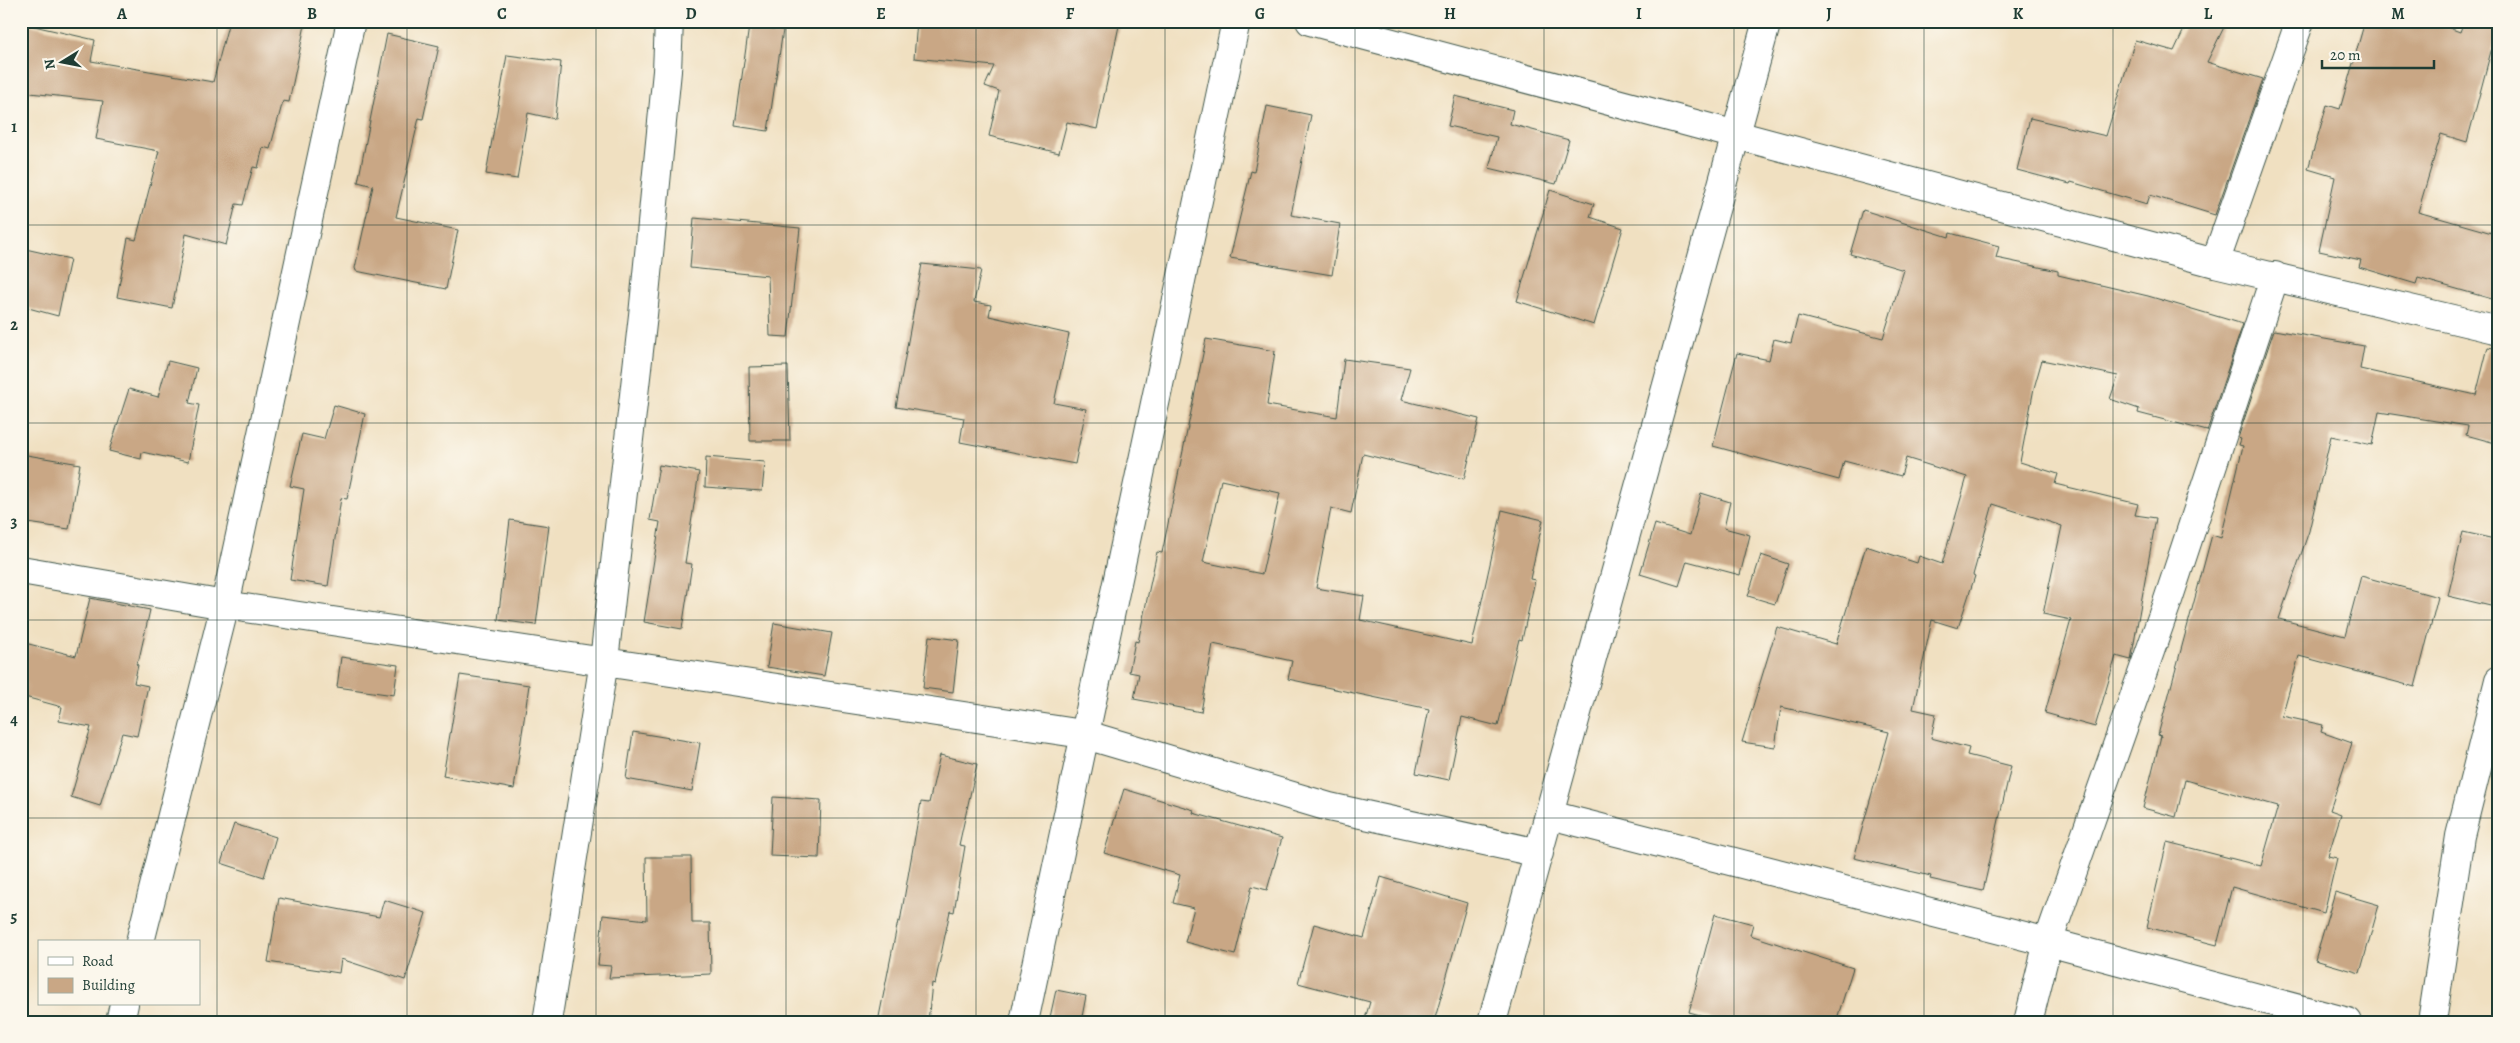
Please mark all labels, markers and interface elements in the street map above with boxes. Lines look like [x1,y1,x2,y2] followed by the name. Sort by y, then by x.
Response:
[116,3,128,25] text: A
[307,3,317,25] text: B
[497,3,507,25] text: C
[685,3,697,25] text: D
[876,3,886,25] text: E
[1066,3,1075,25] text: F
[1255,3,1265,25] text: G
[1444,3,1456,25] text: H
[1636,3,1642,25] text: I
[1826,3,1832,25] text: J
[2013,3,2024,25] text: K
[2204,3,2213,25] text: L
[2391,3,2405,25] text: M
[38,38,88,88] north arrow
[2322,38,2435,70] scale bar
[2330,45,2361,65] text: 20 m
[39,57,60,71] text: N
[11,116,17,138] text: 1
[10,314,18,336] text: 2
[11,511,18,533] text: 3
[10,709,18,731] text: 4
[11,906,18,928] text: 5
[38,940,200,1006] legend
[82,951,114,971] text: Road
[82,975,135,995] text: Building

